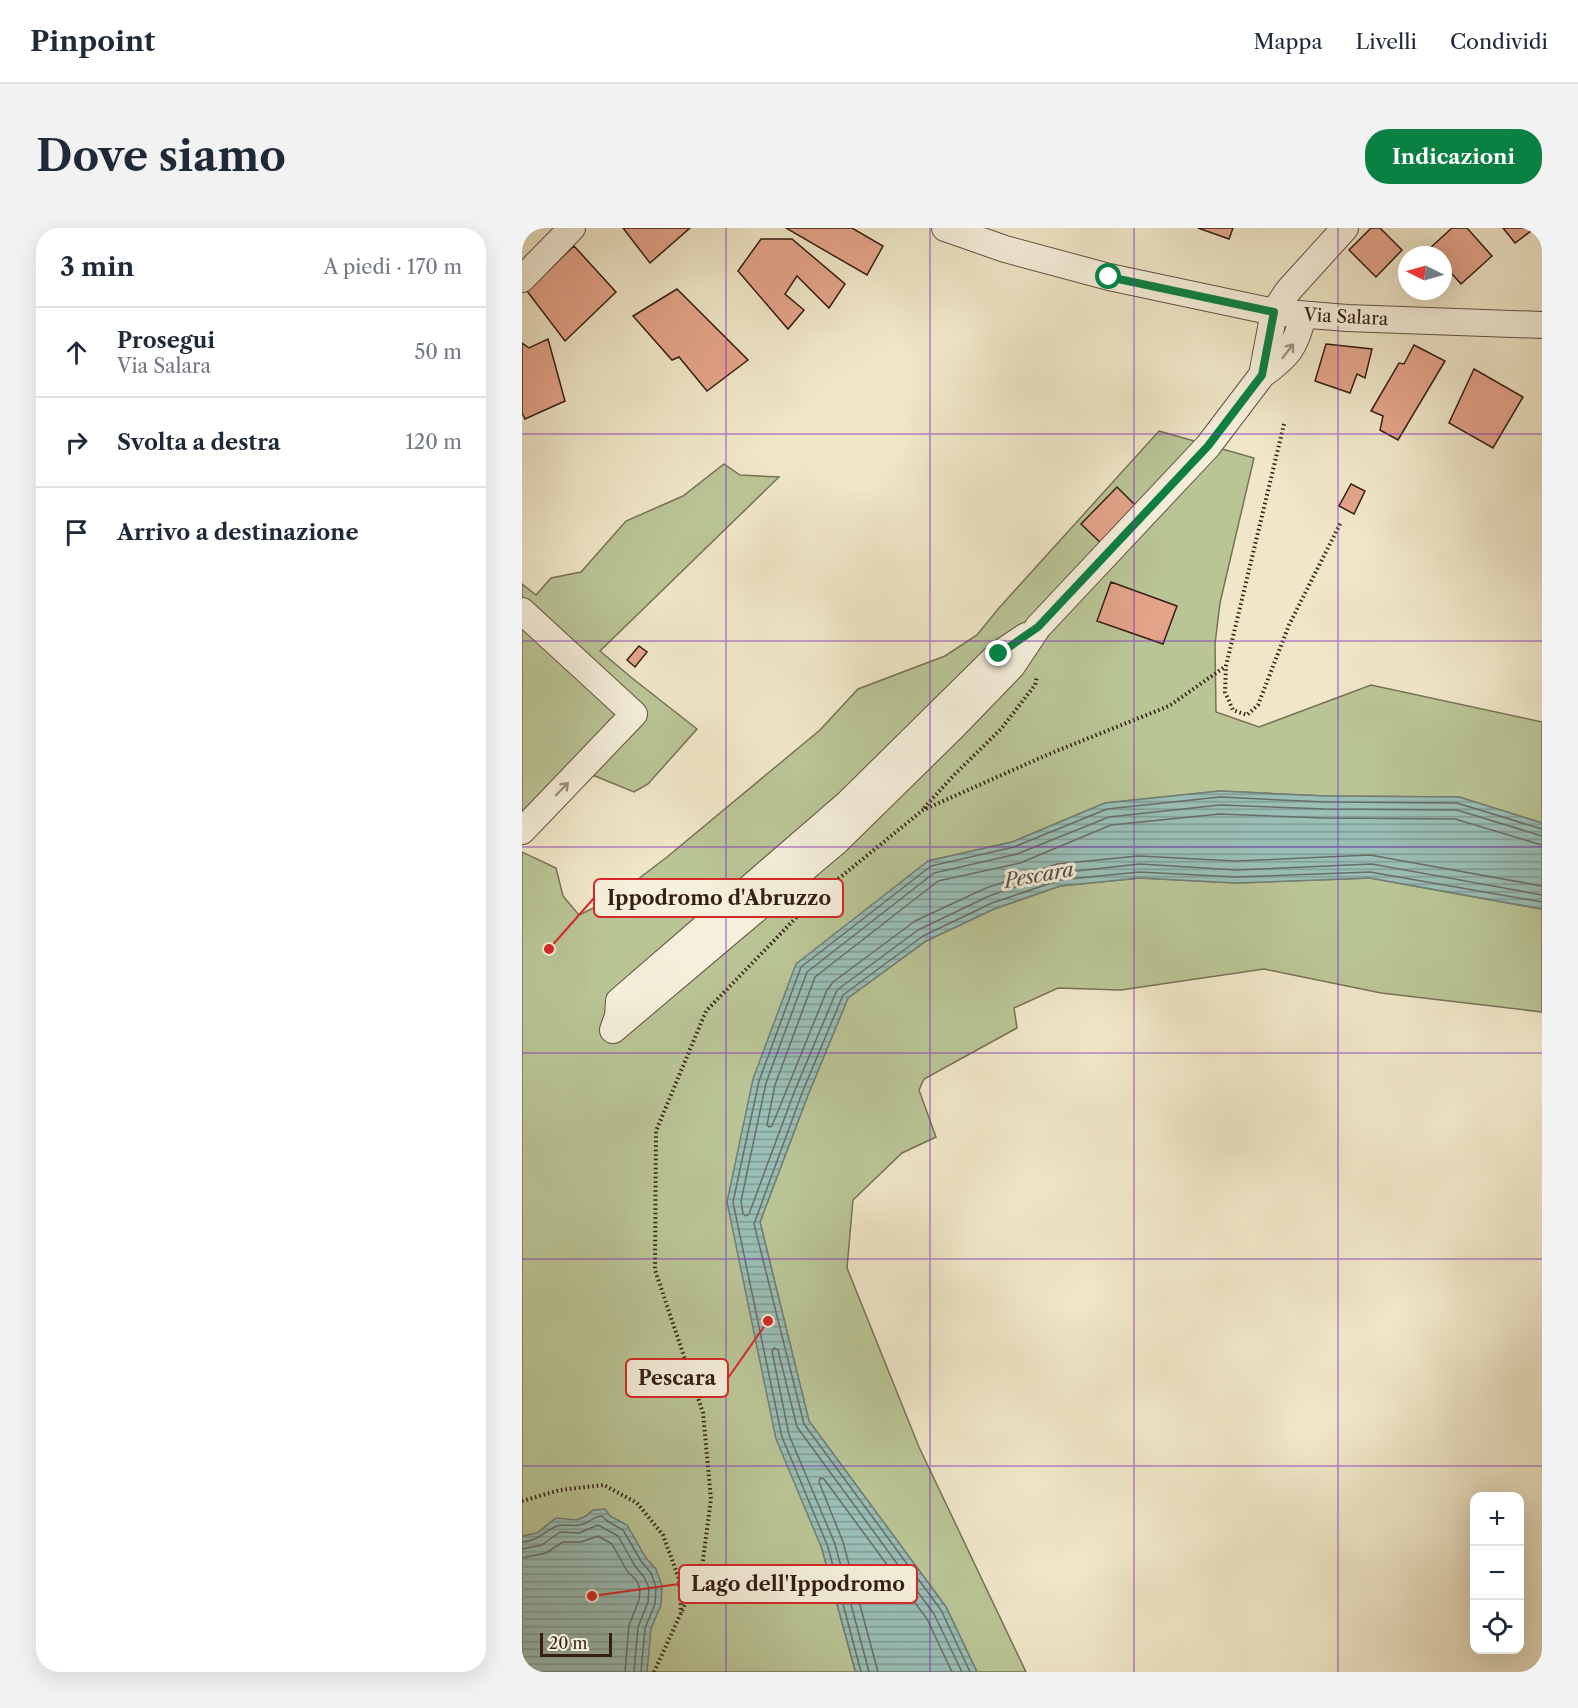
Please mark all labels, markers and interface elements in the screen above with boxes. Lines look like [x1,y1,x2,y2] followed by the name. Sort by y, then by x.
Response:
[30,24,155,58] text: Pinpoint
[1253,29,1323,54] text: Mappa
[1356,29,1417,54] text: Livelli
[1450,29,1548,54] text: Condividi
[1365,129,1542,184] button: Indicazioni
[36,130,286,182] text: Dove siamo
[1398,246,1452,300] north arrow
[60,251,134,283] text: 3 min
[324,255,462,279] text: A piedi · 170 m
[1095,263,1121,289] route start
[1302,304,1389,330] street label: Via Salara
[117,327,215,354] text: Prosegui
[60,336,93,369] icon: ahead
[415,340,462,364] text: 50 m
[1282,343,1295,359] one-way arrow
[117,354,211,378] text: Via Salara
[60,426,93,459] icon: right
[117,429,280,456] text: Svolta a destra
[405,430,462,454] text: 120 m
[60,516,93,549] icon: arrive
[117,519,359,546] text: Arrivo a destinazione
[985,640,1011,666] route end
[555,782,570,797] one-way arrow
[1000,857,1076,893] water label: Pescara
[594,879,843,917] callout: Ippodromo d'Abruzzo
[607,886,831,910] text: Ippodromo d'Abruzzo
[626,1359,728,1397] callout: Pescara
[638,1366,717,1390] text: Pescara
[1470,1492,1524,1654] map controls
[1470,1492,1524,1546] button: +
[1470,1546,1524,1600] button: −
[679,1565,917,1603] callout: Lago dell'Ippodromo
[691,1572,905,1596] text: Lago dell'Ippodromo
[1470,1600,1524,1654] button: locate
[540,1630,612,1658] scale bar
[549,1633,588,1653] text: 20 m

